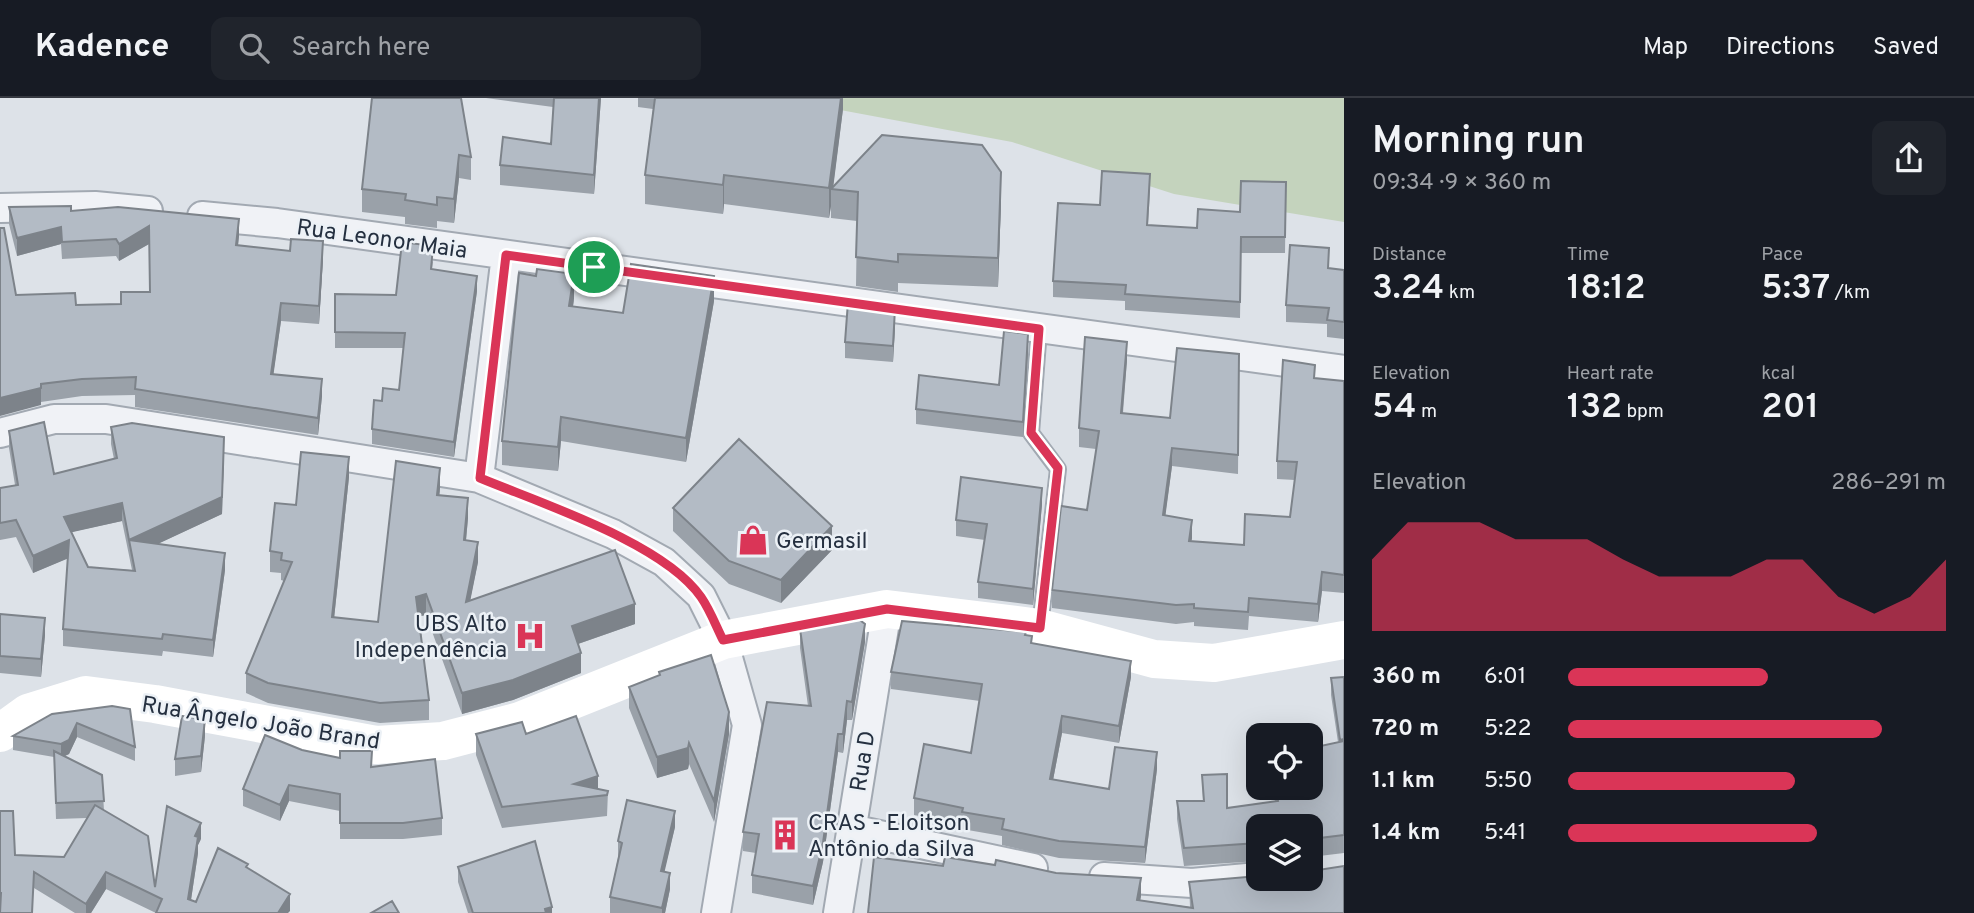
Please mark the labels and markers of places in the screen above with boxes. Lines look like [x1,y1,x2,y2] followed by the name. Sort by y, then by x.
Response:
[564,237,624,297] pin
[736,523,770,557] shop icon: Germasil
[776,528,868,557] place label: Germasil
[354,611,507,666] place label: UBS Alto Independência
[513,619,547,653] hospital icon: UBS Alto Independência
[808,810,974,865] place label: CRAS - Eloitson Antônio da Silva
[768,818,802,852] building icon: CRAS - Eloitson Antônio da Silva

